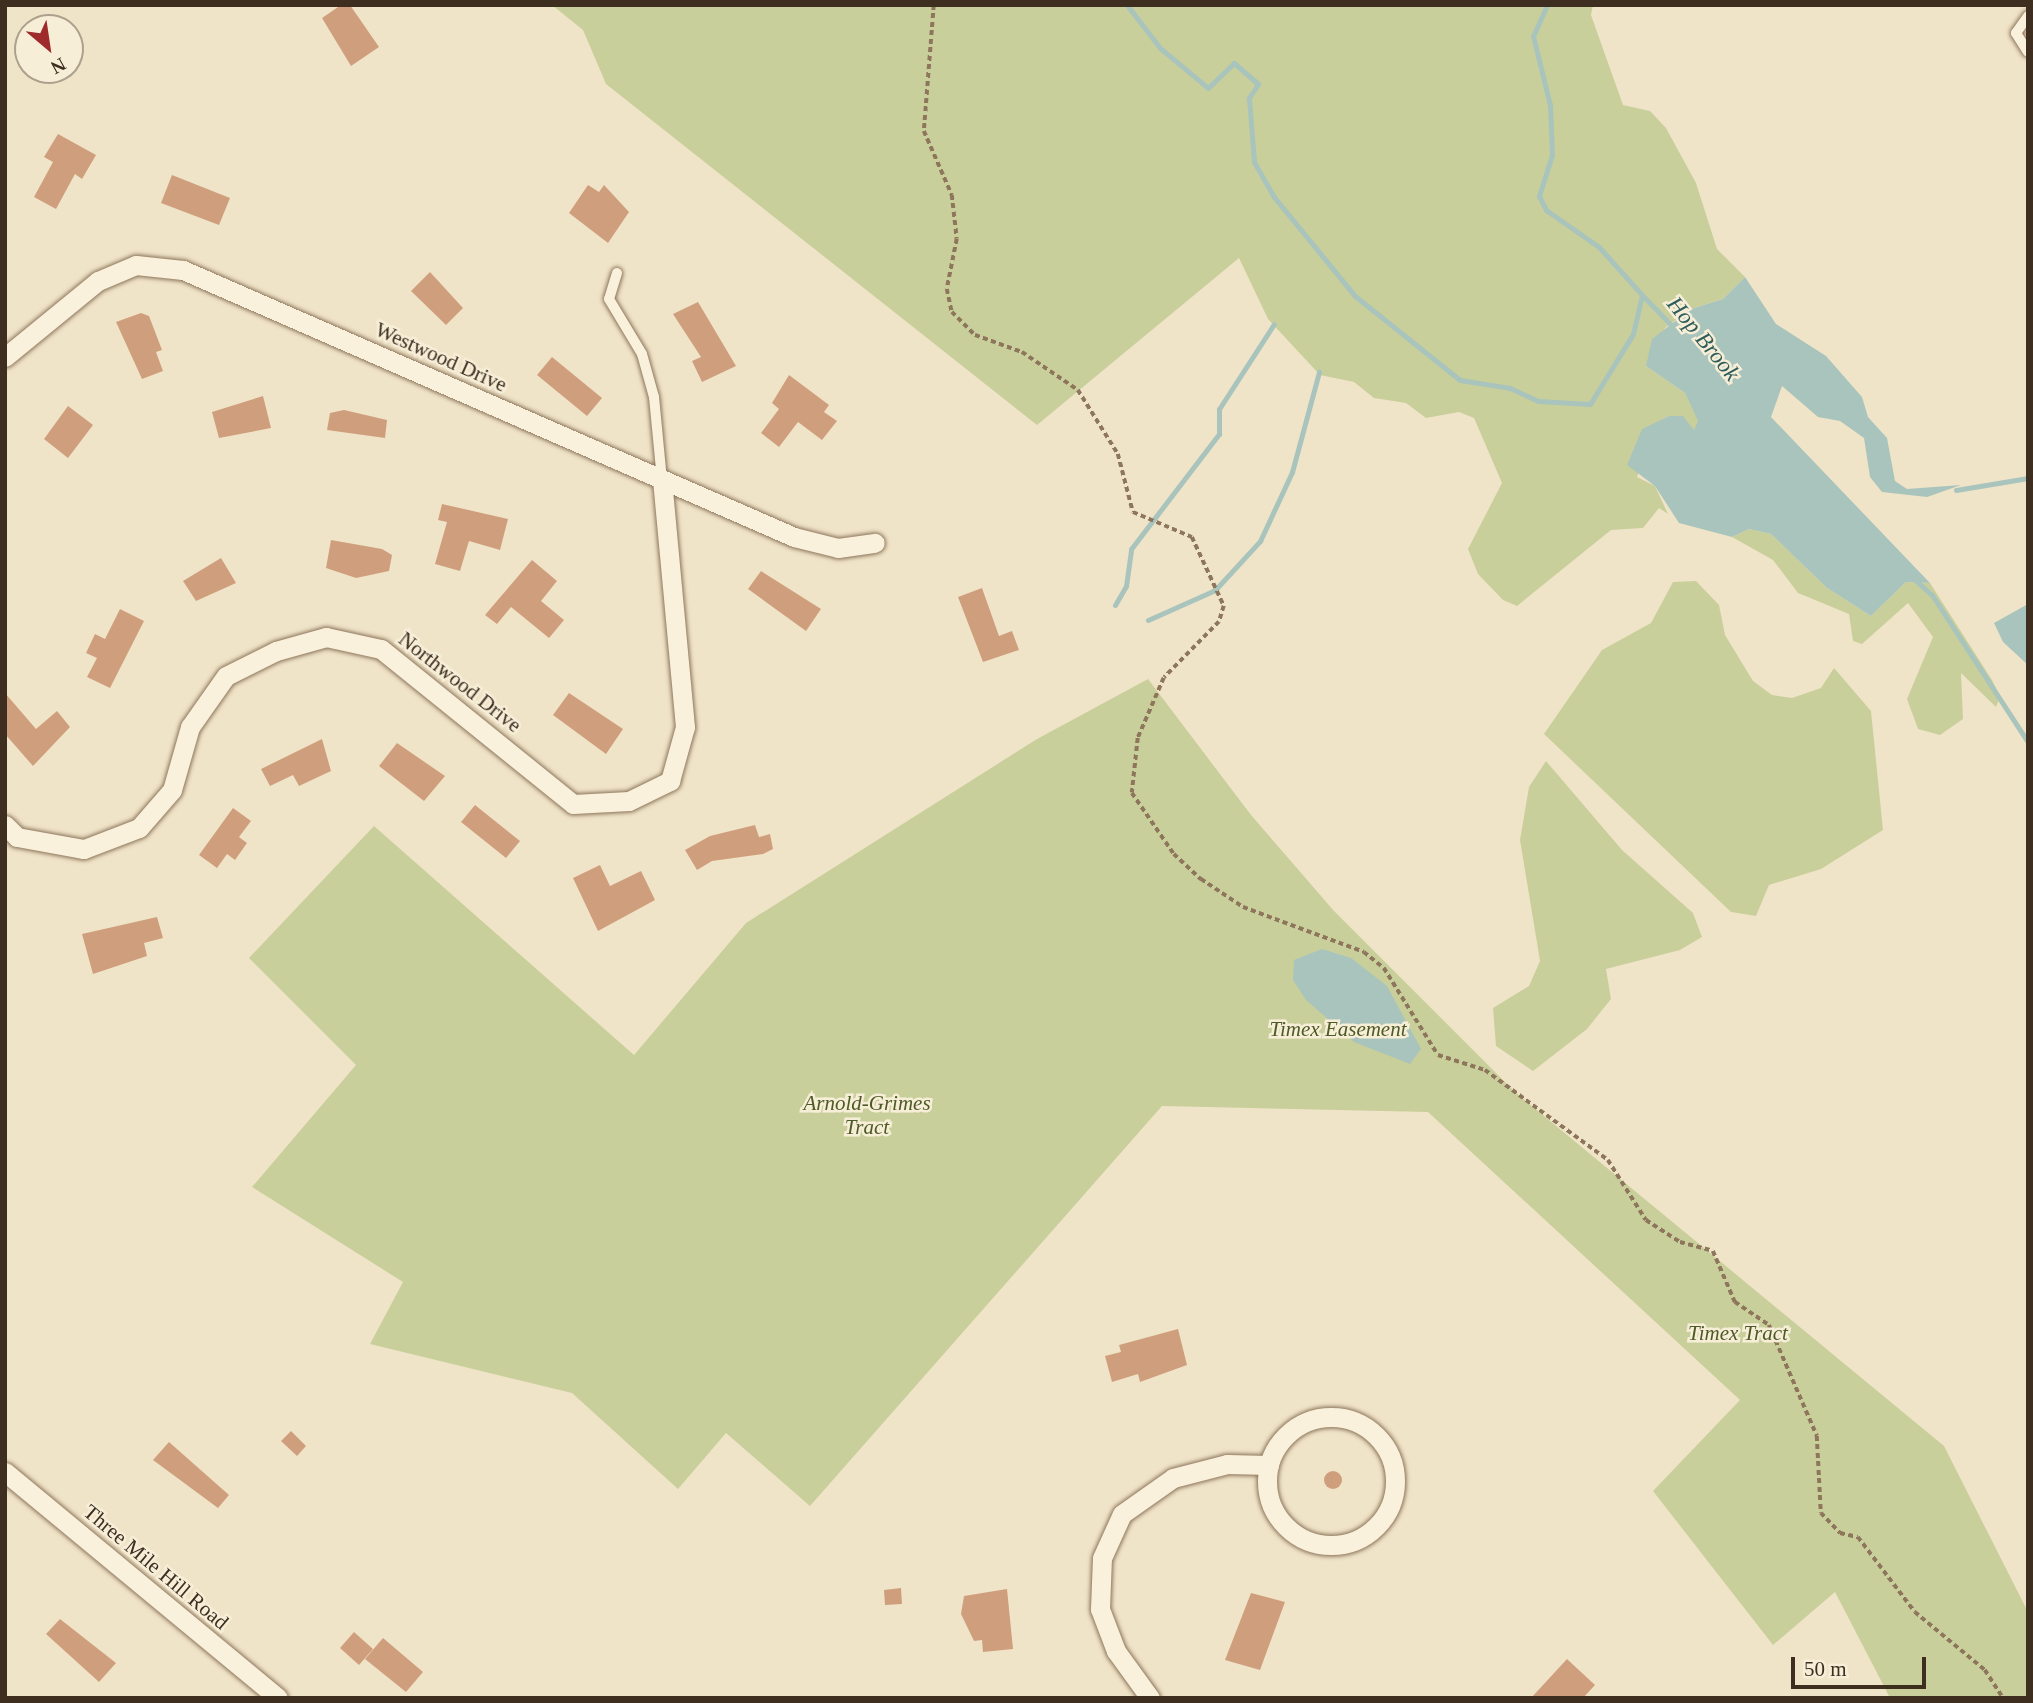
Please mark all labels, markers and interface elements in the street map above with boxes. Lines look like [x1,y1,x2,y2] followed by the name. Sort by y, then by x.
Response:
[14,14,84,84] north arrow
[47,54,70,79] text: N
[1661,291,1745,387] water label: Hop Brook
[371,317,511,397] street label: Westwood Drive
[394,626,526,738] street label: Northwood Drive
[1269,1016,1407,1042] park label: Timex Easement
[803,1090,931,1140] park label: Arnold-Grimes Tract
[1688,1320,1788,1346] park label: Timex Tract
[78,1499,234,1635] street label: Three Mile Hill Road
[1795,1644,1930,1688] scale bar
[1804,1657,1847,1681] text: 50 m

